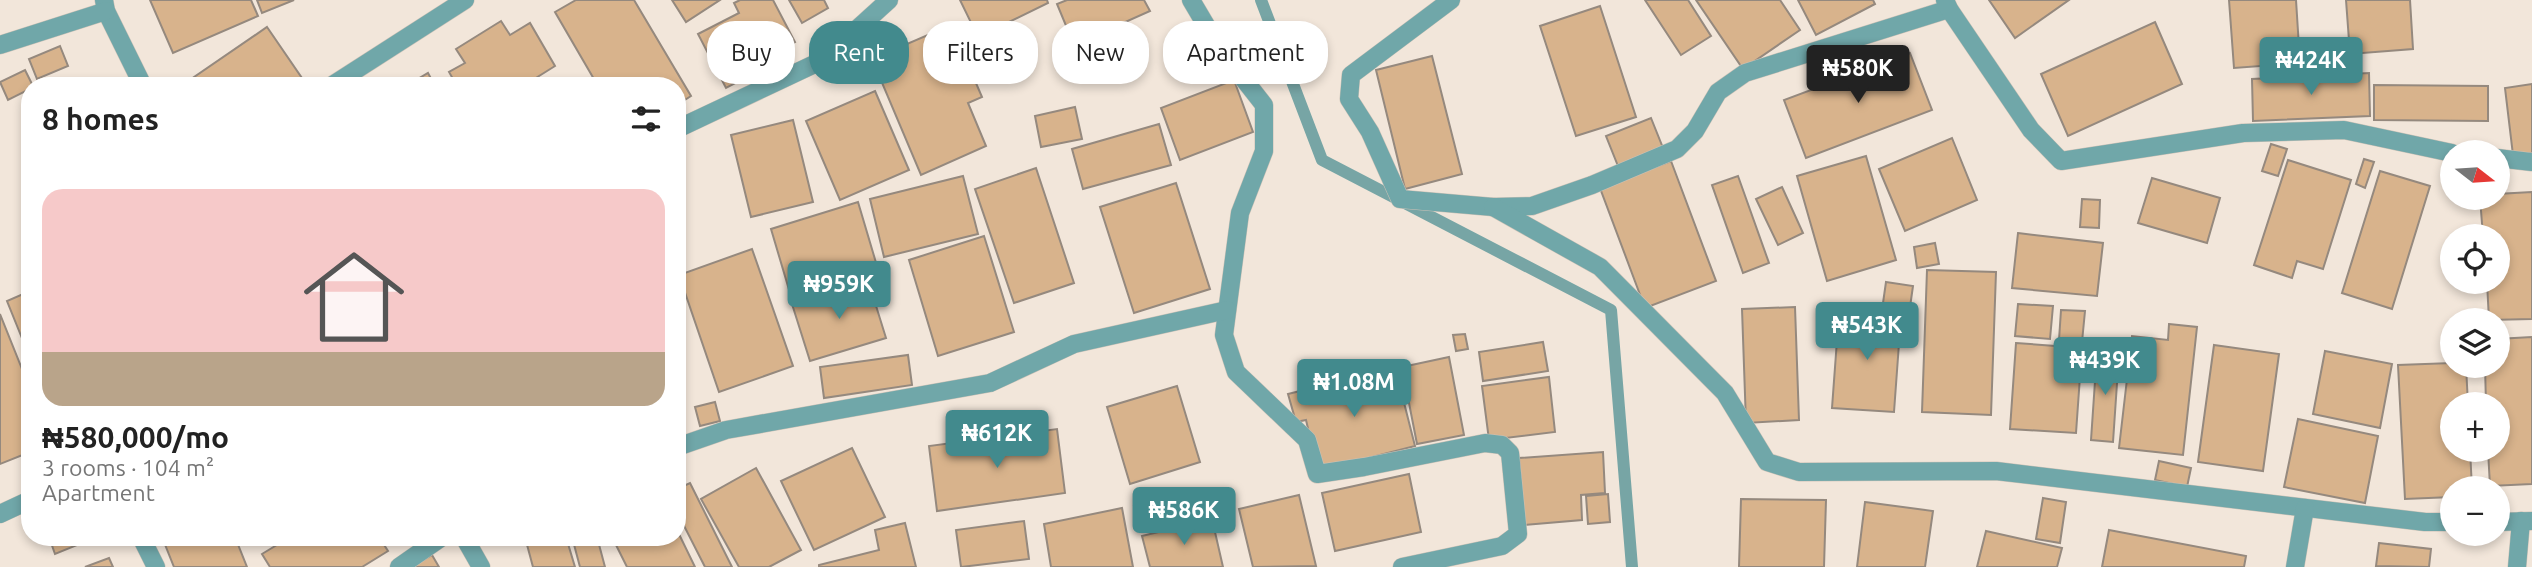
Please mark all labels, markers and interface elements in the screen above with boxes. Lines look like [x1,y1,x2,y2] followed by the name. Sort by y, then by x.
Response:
[707,21,795,84] chip: Buy
[809,21,909,84] chip: Rent
[923,21,1038,84] chip: Filters
[1052,21,1149,84] chip: New
[1163,21,1328,84] chip: Apartment
[2262,38,2360,97] pin: ₦424K
[1809,46,1907,105] pin: ₦580K
[2276,47,2346,72] text: ₦424K
[1823,55,1893,80] text: ₦580K
[627,100,665,138] icon: filters
[42,102,159,136] text: 8 homes
[2440,140,2510,210] north arrow
[2440,140,2510,546] map controls
[2440,224,2510,294] button: locate
[291,234,417,360] icon: home
[790,262,888,321] pin: ₦959K
[804,271,874,296] text: ₦959K
[1818,302,1916,362] pin: ₦543K
[2440,308,2510,378] button: layers
[1832,312,1902,337] text: ₦543K
[2056,338,2154,397] pin: ₦439K
[2070,347,2140,372] text: ₦439K
[1297,360,1411,419] pin: ₦1.08M
[1313,369,1395,394] text: ₦1.08M
[2440,392,2510,462] button: +
[948,410,1046,470] pin: ₦612K
[42,420,229,454] text: ₦580,000/mo
[962,420,1032,445] text: ₦612K
[42,455,214,480] text: 3 rooms · 104 m²
[2440,476,2510,546] button: −
[42,480,155,505] text: Apartment
[1135,488,1233,547] pin: ₦586K
[1149,497,1219,522] text: ₦586K

